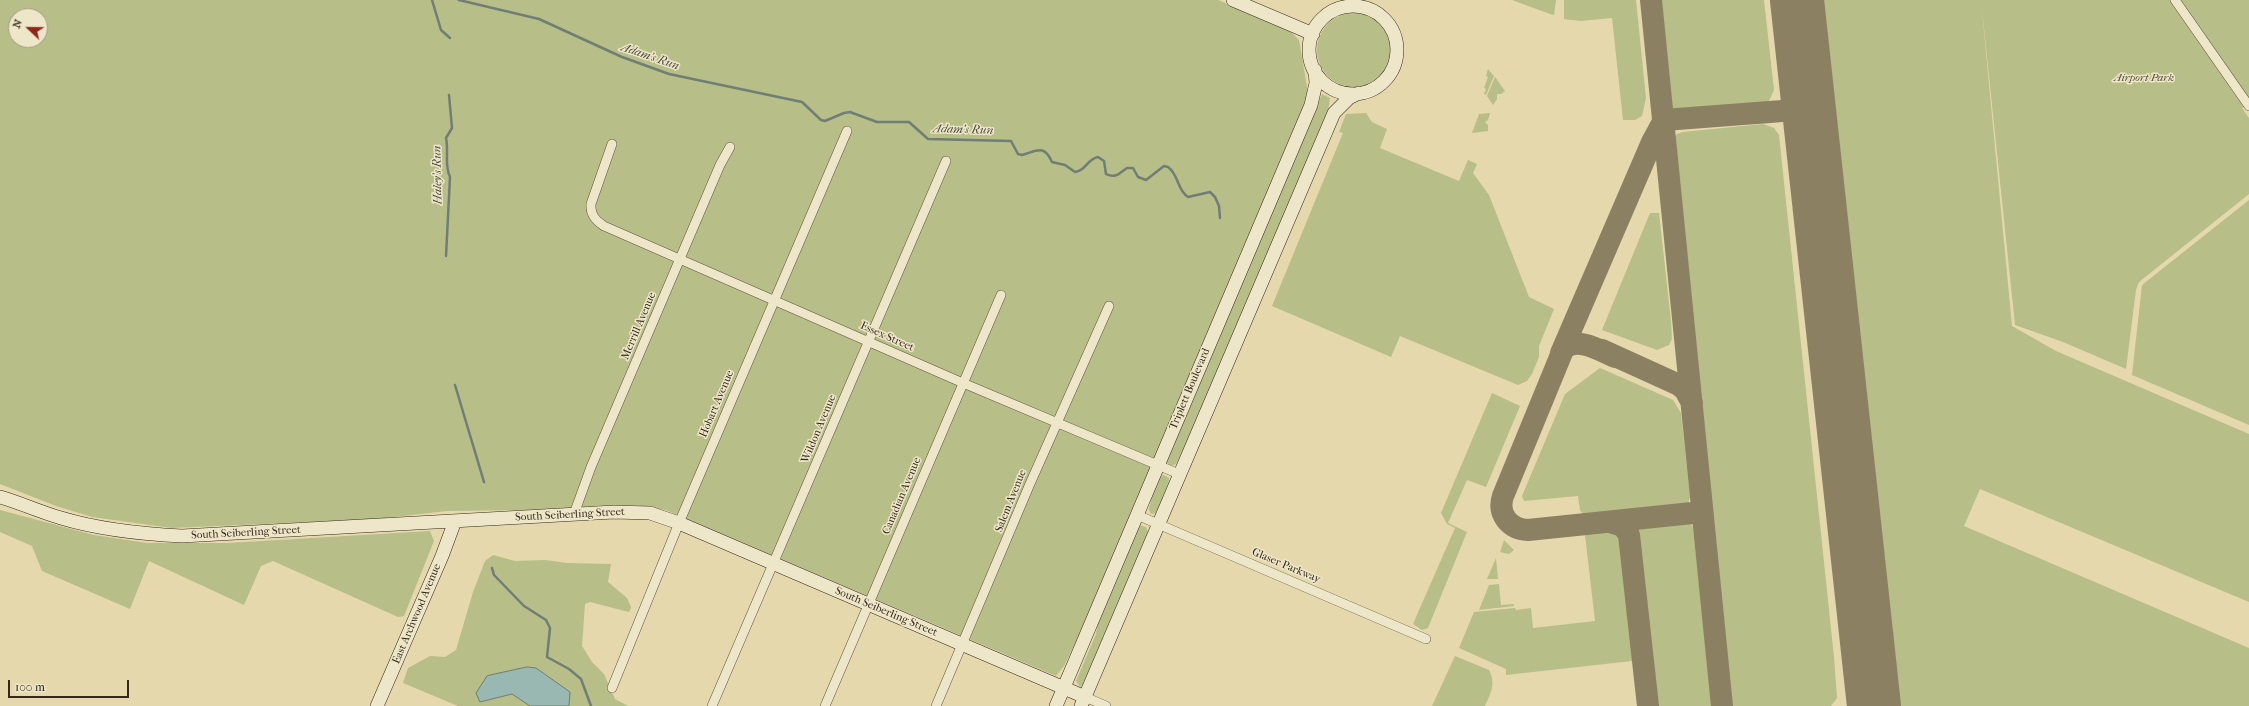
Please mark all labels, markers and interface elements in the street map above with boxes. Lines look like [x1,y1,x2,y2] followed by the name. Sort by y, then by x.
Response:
[8,8,48,48] north arrow
[10,17,25,30] text: N
[619,40,681,74] water label: Adam's Run
[2114,71,2174,85] park label: Airport Park
[933,122,993,138] water label: Adam's Run
[430,145,446,205] water label: Haley's Run
[619,290,659,362] street label: Merrill Avenue
[858,319,916,355] street label: Essex Street
[1167,346,1213,432] street label: Triplett Boulevard
[697,369,737,439] street label: Hobart Avenue
[799,393,839,465] street label: Wildon Avenue
[880,455,924,537] street label: Canadian Avenue
[992,468,1030,534] street label: Salem Avenue
[515,506,625,524] street label: South Seiberling Street
[191,524,301,542] street label: South Seiberling Street
[1250,546,1322,586] street label: Glaser Parkway
[390,562,444,666] street label: East Archwood Avenue
[833,584,939,640] street label: South Seiberling Street
[10,672,131,698] scale bar
[15,680,45,694] text: 100 m

